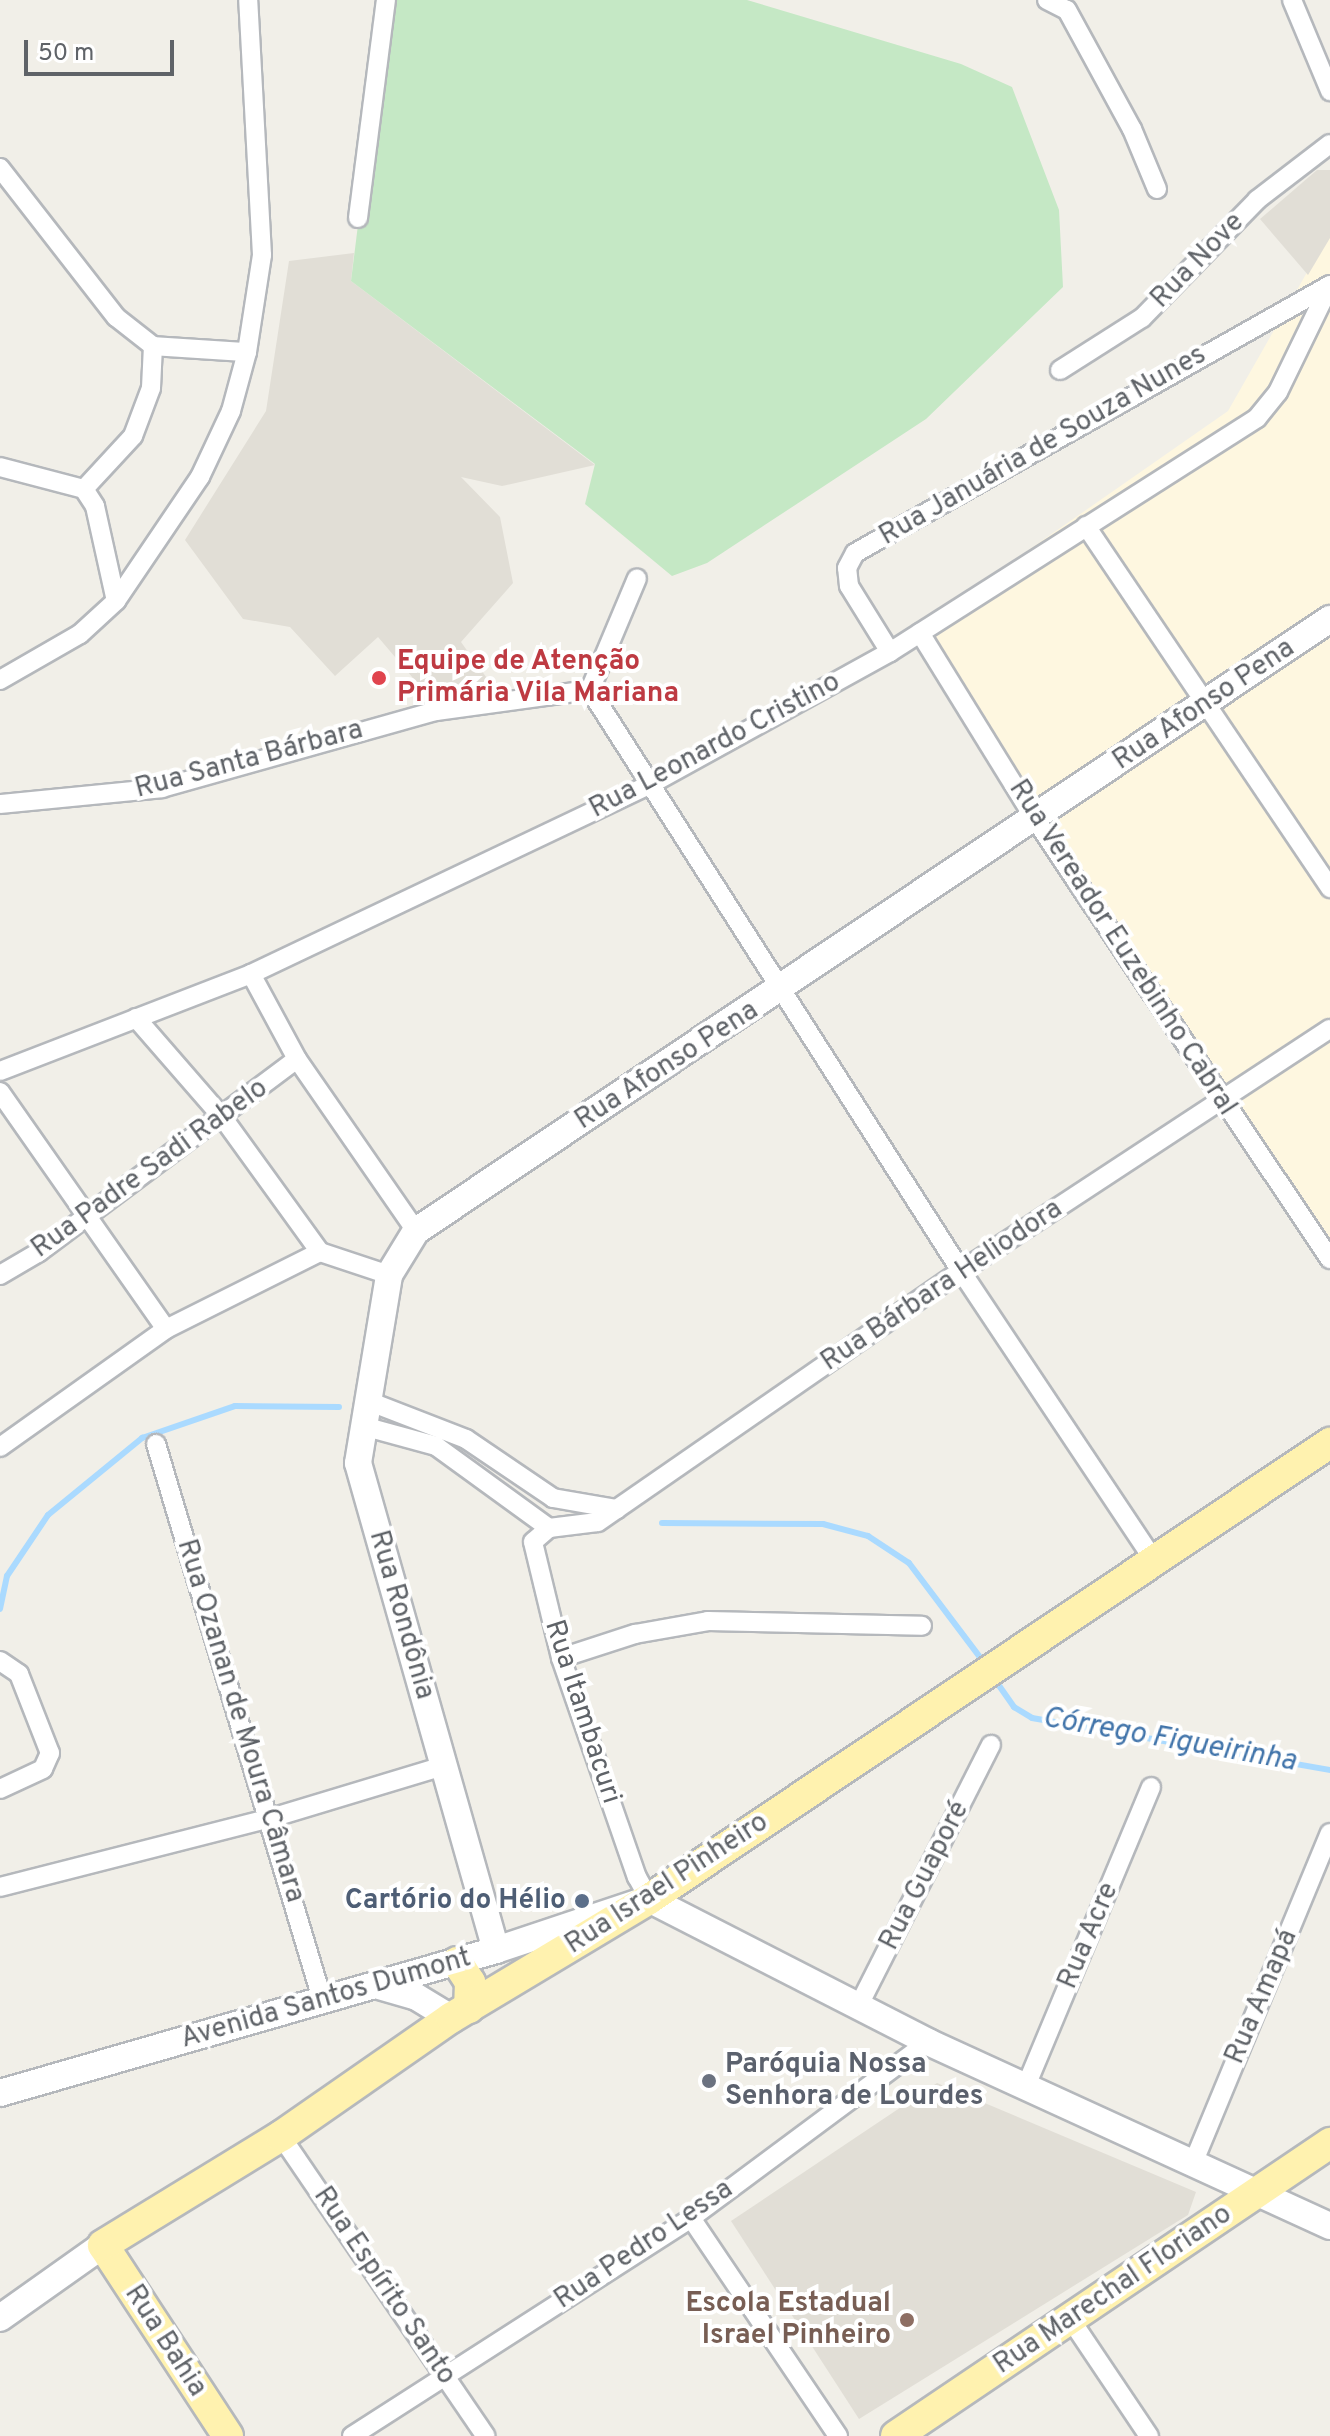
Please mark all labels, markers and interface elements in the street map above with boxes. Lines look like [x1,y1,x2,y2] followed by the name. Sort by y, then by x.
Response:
[28,24,178,74] scale bar
[38,39,94,69] text: 50 m
[1144,206,1252,316] street label: Rua Nove
[874,339,1212,553] street label: Rua Januária de Souza Nunes
[1106,632,1302,778] street label: Rua Afonso Pena
[397,645,680,711] place label: Equipe de Atenção Primária Vila Mariana
[584,666,846,826] street label: Rua Leonardo Cristino
[368,667,390,689] marker: Equipe de Atenção Primária Vila Mariana
[131,713,367,807] street label: Rua Santa Bárbara
[1000,773,1244,1123] street label: Rua Vereador Euzebinho Cabral
[569,994,765,1138] street label: Rua Afonso Pena
[25,1072,275,1266] street label: Rua Padre Sadi Rabelo
[815,1193,1069,1379] street label: Rua Bárbara Heliodora
[361,1527,441,1703] street label: Rua Rondônia
[169,1535,311,1907] street label: Rua Ozanan de Moura Câmara
[536,1616,628,1808] street label: Rua Itambacuri
[1039,1701,1299,1781] water label: Córrego Figueirinha
[873,1796,977,1956] street label: Rua Guaporé
[559,1806,775,1962] street label: Rua Israel Pinheiro
[1051,1877,1127,1995] street label: Rua Acre
[345,1884,566,1918] place label: Cartório do Hélio
[573,1892,591,1910] marker: Cartório do Hélio
[1218,1924,1306,2070] street label: Rua Amapá
[177,1941,475,2057] street label: Avenida Santos Dumont
[725,2048,983,2114] place label: Paróquia Nossa Senhora de Lourdes
[700,2072,718,2090] marker: Paróquia Nossa Senhora de Lourdes
[548,2173,740,2317] street label: Rua Pedro Lessa
[305,2181,463,2391] street label: Rua Espírito Santo
[988,2198,1238,2382] street label: Rua Marechal Floriano
[116,2279,214,2403] street label: Rua Bahia
[685,2287,891,2353] place label: Escola Estadual Israel Pinheiro
[898,2311,916,2329] marker: Escola Estadual Israel Pinheiro

